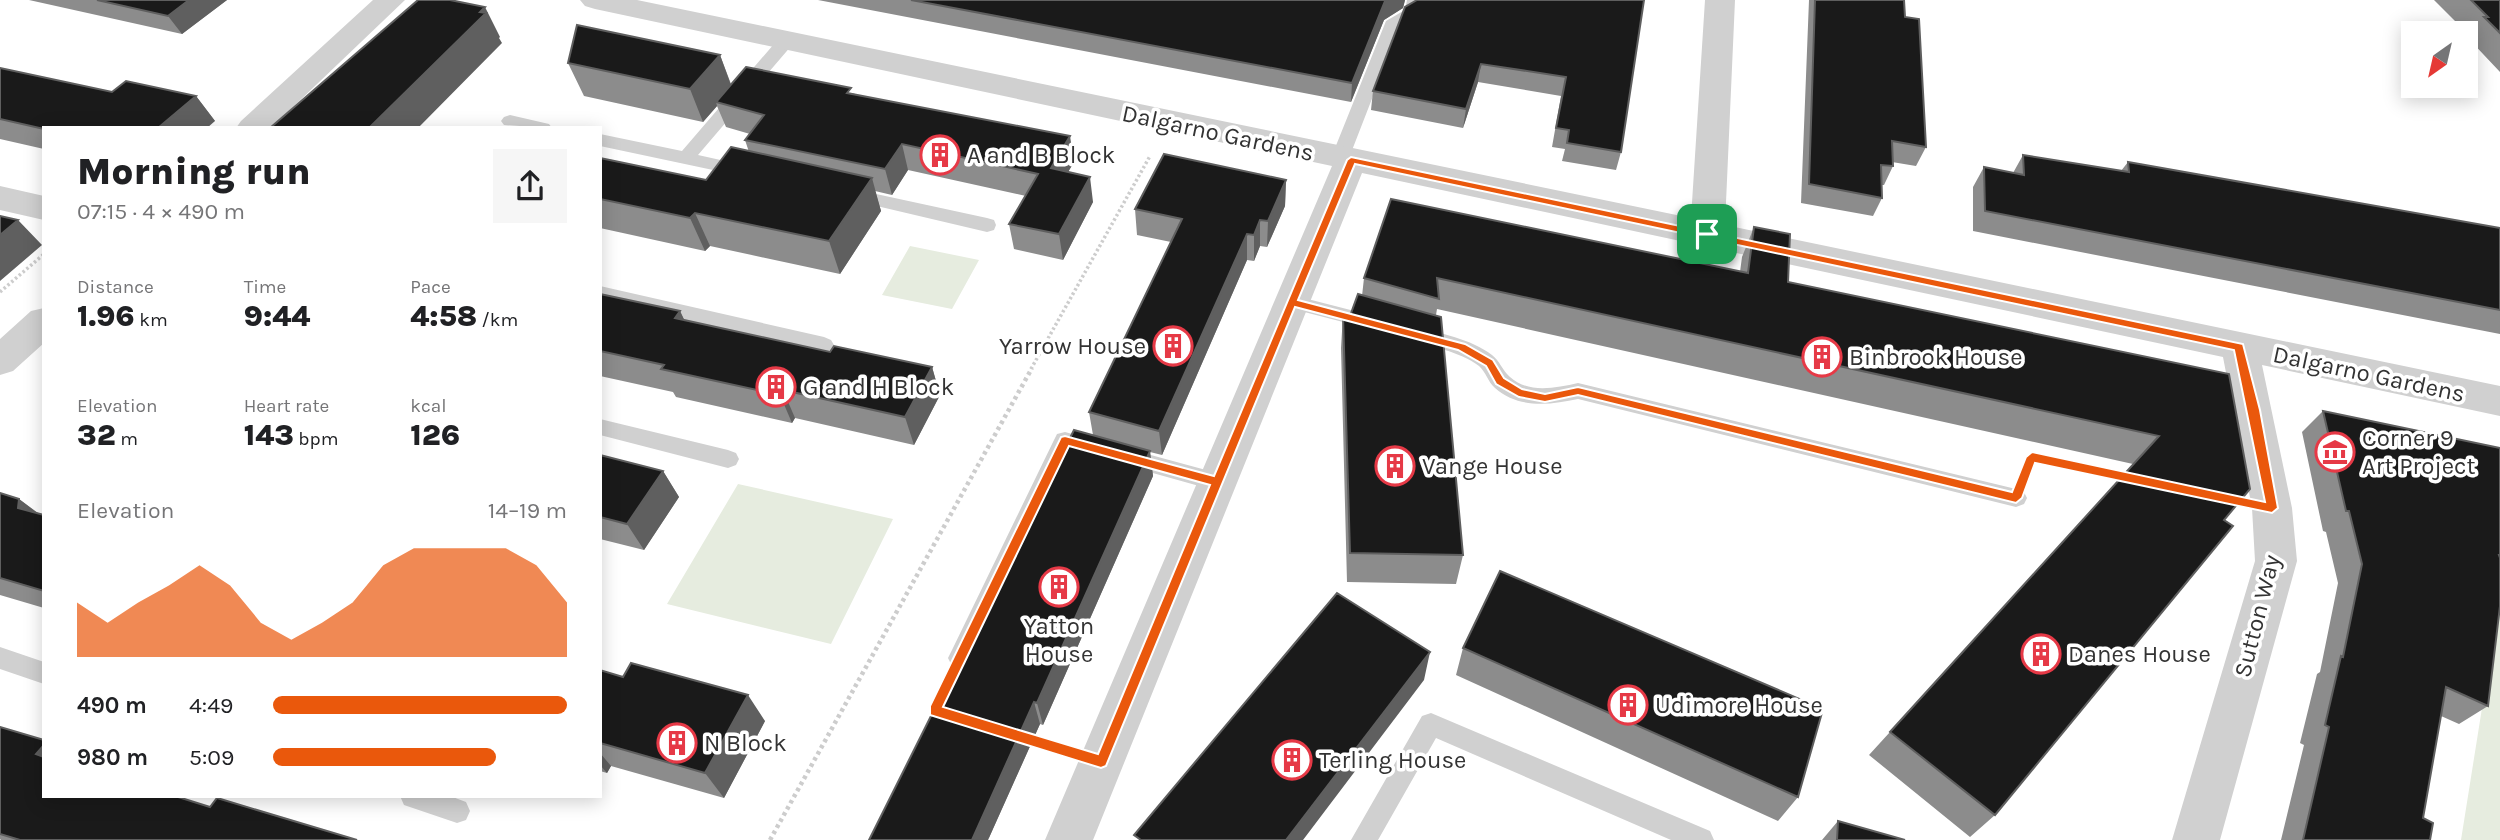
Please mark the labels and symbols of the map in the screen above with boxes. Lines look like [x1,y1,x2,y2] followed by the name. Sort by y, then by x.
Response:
[2401,21,2478,98] north arrow
[1119,99,1317,167] street label: Dalgarno Gardens
[919,134,961,176] building icon: A and B Block
[967,141,1115,169] place label: A and B Block
[1677,204,1737,264] pin
[1152,325,1194,367] building icon: Yarrow House
[999,332,1146,360] place label: Yarrow House
[1801,336,1843,378] building icon: Binbrook House
[2270,340,2468,408] street label: Dalgarno Gardens
[1849,343,2023,371] place label: Binbrook House
[755,366,797,408] building icon: G and H Block
[803,373,954,401] place label: G and H Block
[2362,424,2476,480] place label: Corner 9 Art Project
[2314,431,2356,473] museum icon: Corner 9 Art Project
[1374,445,1416,487] building icon: Vange House
[1422,452,1563,480] place label: Vange House
[2228,552,2286,680] street label: Sutton Way
[1038,566,1080,608] building icon: Yatton House
[1024,612,1094,668] place label: Yatton House
[2020,633,2062,675] building icon: Danes House
[2068,640,2211,668] place label: Danes House
[1607,684,1649,726] building icon: Udimore House
[1655,691,1823,719] place label: Udimore House
[656,722,698,764] building icon: N Block
[704,729,787,757] place label: N Block
[1271,739,1313,781] building icon: Terling House
[1319,746,1466,774] place label: Terling House

